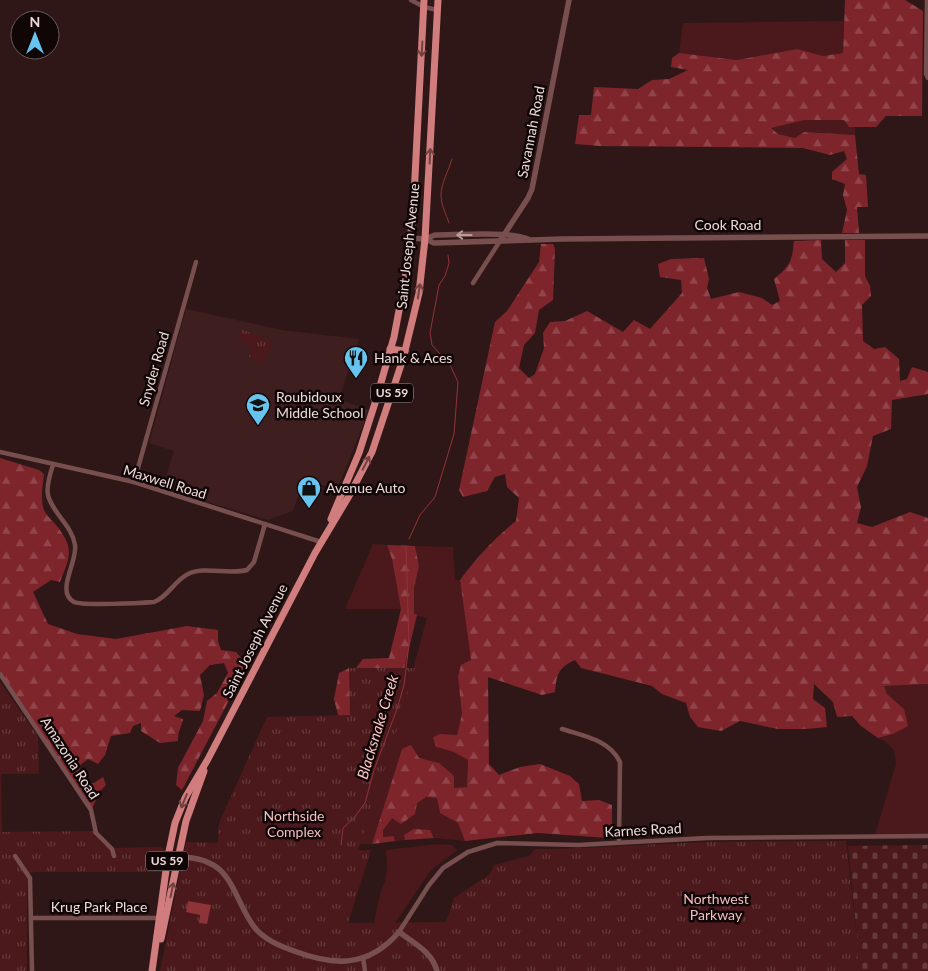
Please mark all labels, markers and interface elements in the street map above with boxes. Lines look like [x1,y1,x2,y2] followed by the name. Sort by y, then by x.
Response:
[10,10,60,60] north arrow
[30,13,40,30] text: N
[417,40,426,56] one-way arrow
[513,84,548,179] street label: Savannah Road
[425,148,434,164] one-way arrow
[392,182,423,309] street label: Saint Joseph Avenue
[695,216,761,233] street label: Cook Road
[456,230,472,240] one-way arrow
[414,283,424,299] one-way arrow
[135,330,172,408] street label: Snyder Road
[343,345,369,379] restaurant icon: Hank & Aces
[374,349,452,366] place label: Hank & Aces
[371,383,413,402] road number: US 59
[276,388,363,421] place label: Roubidoux Middle School
[245,392,271,426] school or university icon: Roubidoux Middle School
[361,455,371,470] one-way arrow
[121,461,209,502] street label: Maxwell Road
[296,475,322,509] shop icon: Avenue Auto
[326,479,406,496] place label: Avenue Auto
[218,581,291,701] street label: Saint Joseph Avenue
[353,671,402,781] water label: Blacksnake Creek
[37,713,103,802] street label: Amazonia Road
[179,793,189,808] one-way arrow
[264,807,325,840] park label: Northside Complex
[604,819,682,840] street label: Karnes Road
[146,851,188,870] road number: US 59
[168,882,177,898] one-way arrow
[683,890,749,923] park label: Northwest Parkway
[51,898,147,915] street label: Krug Park Place

